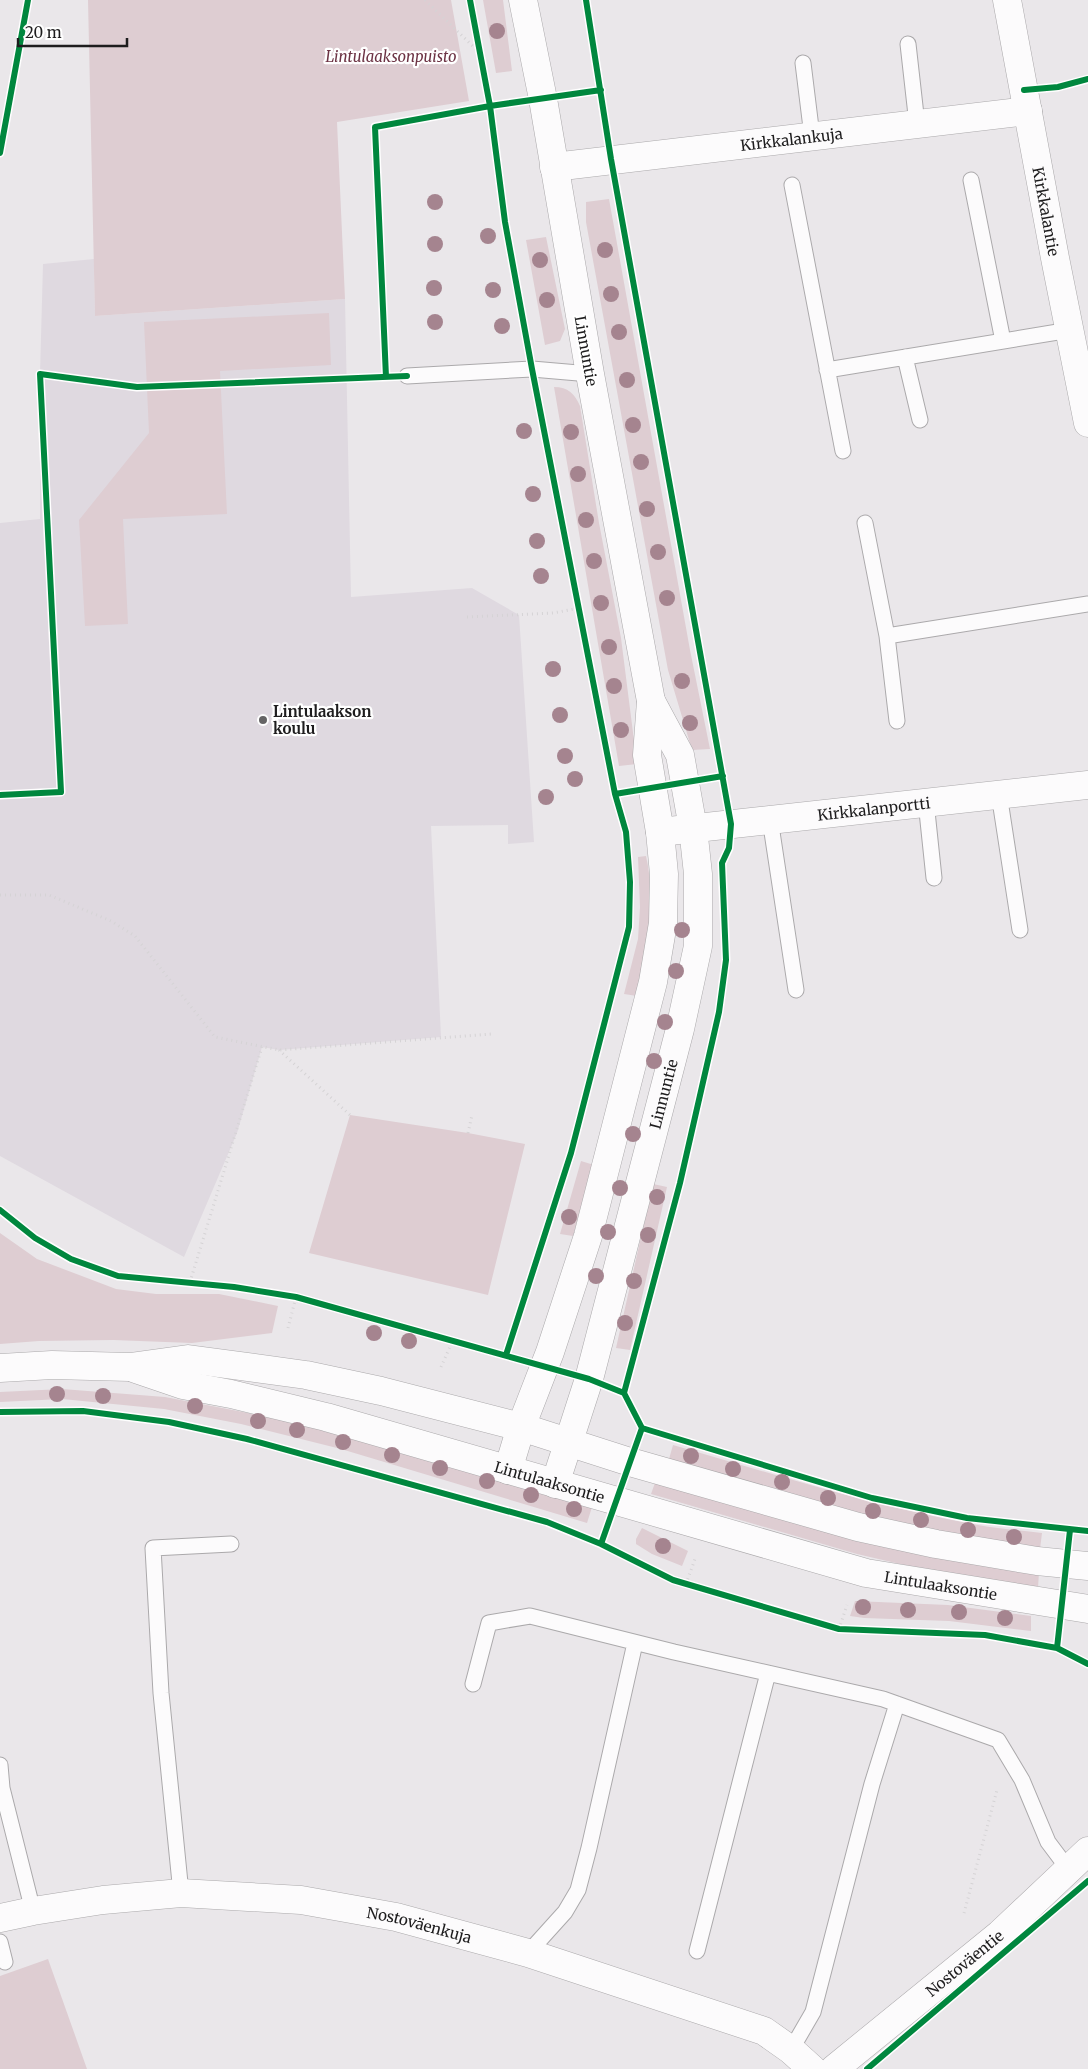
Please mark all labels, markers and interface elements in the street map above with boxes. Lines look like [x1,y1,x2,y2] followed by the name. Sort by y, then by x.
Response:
[18,15,126,47] scale bar
[25,23,62,42] text: 20 m
[325,47,457,66] park label: Lintulaaksonpuisto
[739,123,844,154] street label: Kirkkalankuja
[1029,165,1064,258] street label: Kirkkalantie
[570,314,602,388] street label: Linnuntie
[273,702,371,738] place label: Lintulaakson koulu
[257,714,269,726] marker: Lintulaakson koulu
[816,793,931,824] street label: Kirkkalanportti
[645,1057,681,1131] street label: Linnuntie
[492,1457,607,1507] street label: Lintulaaksontie
[883,1567,999,1604] street label: Lintulaaksontie
[365,1902,474,1947] street label: Nostoväenkuja
[922,1926,1007,2000] street label: Nostoväentie

